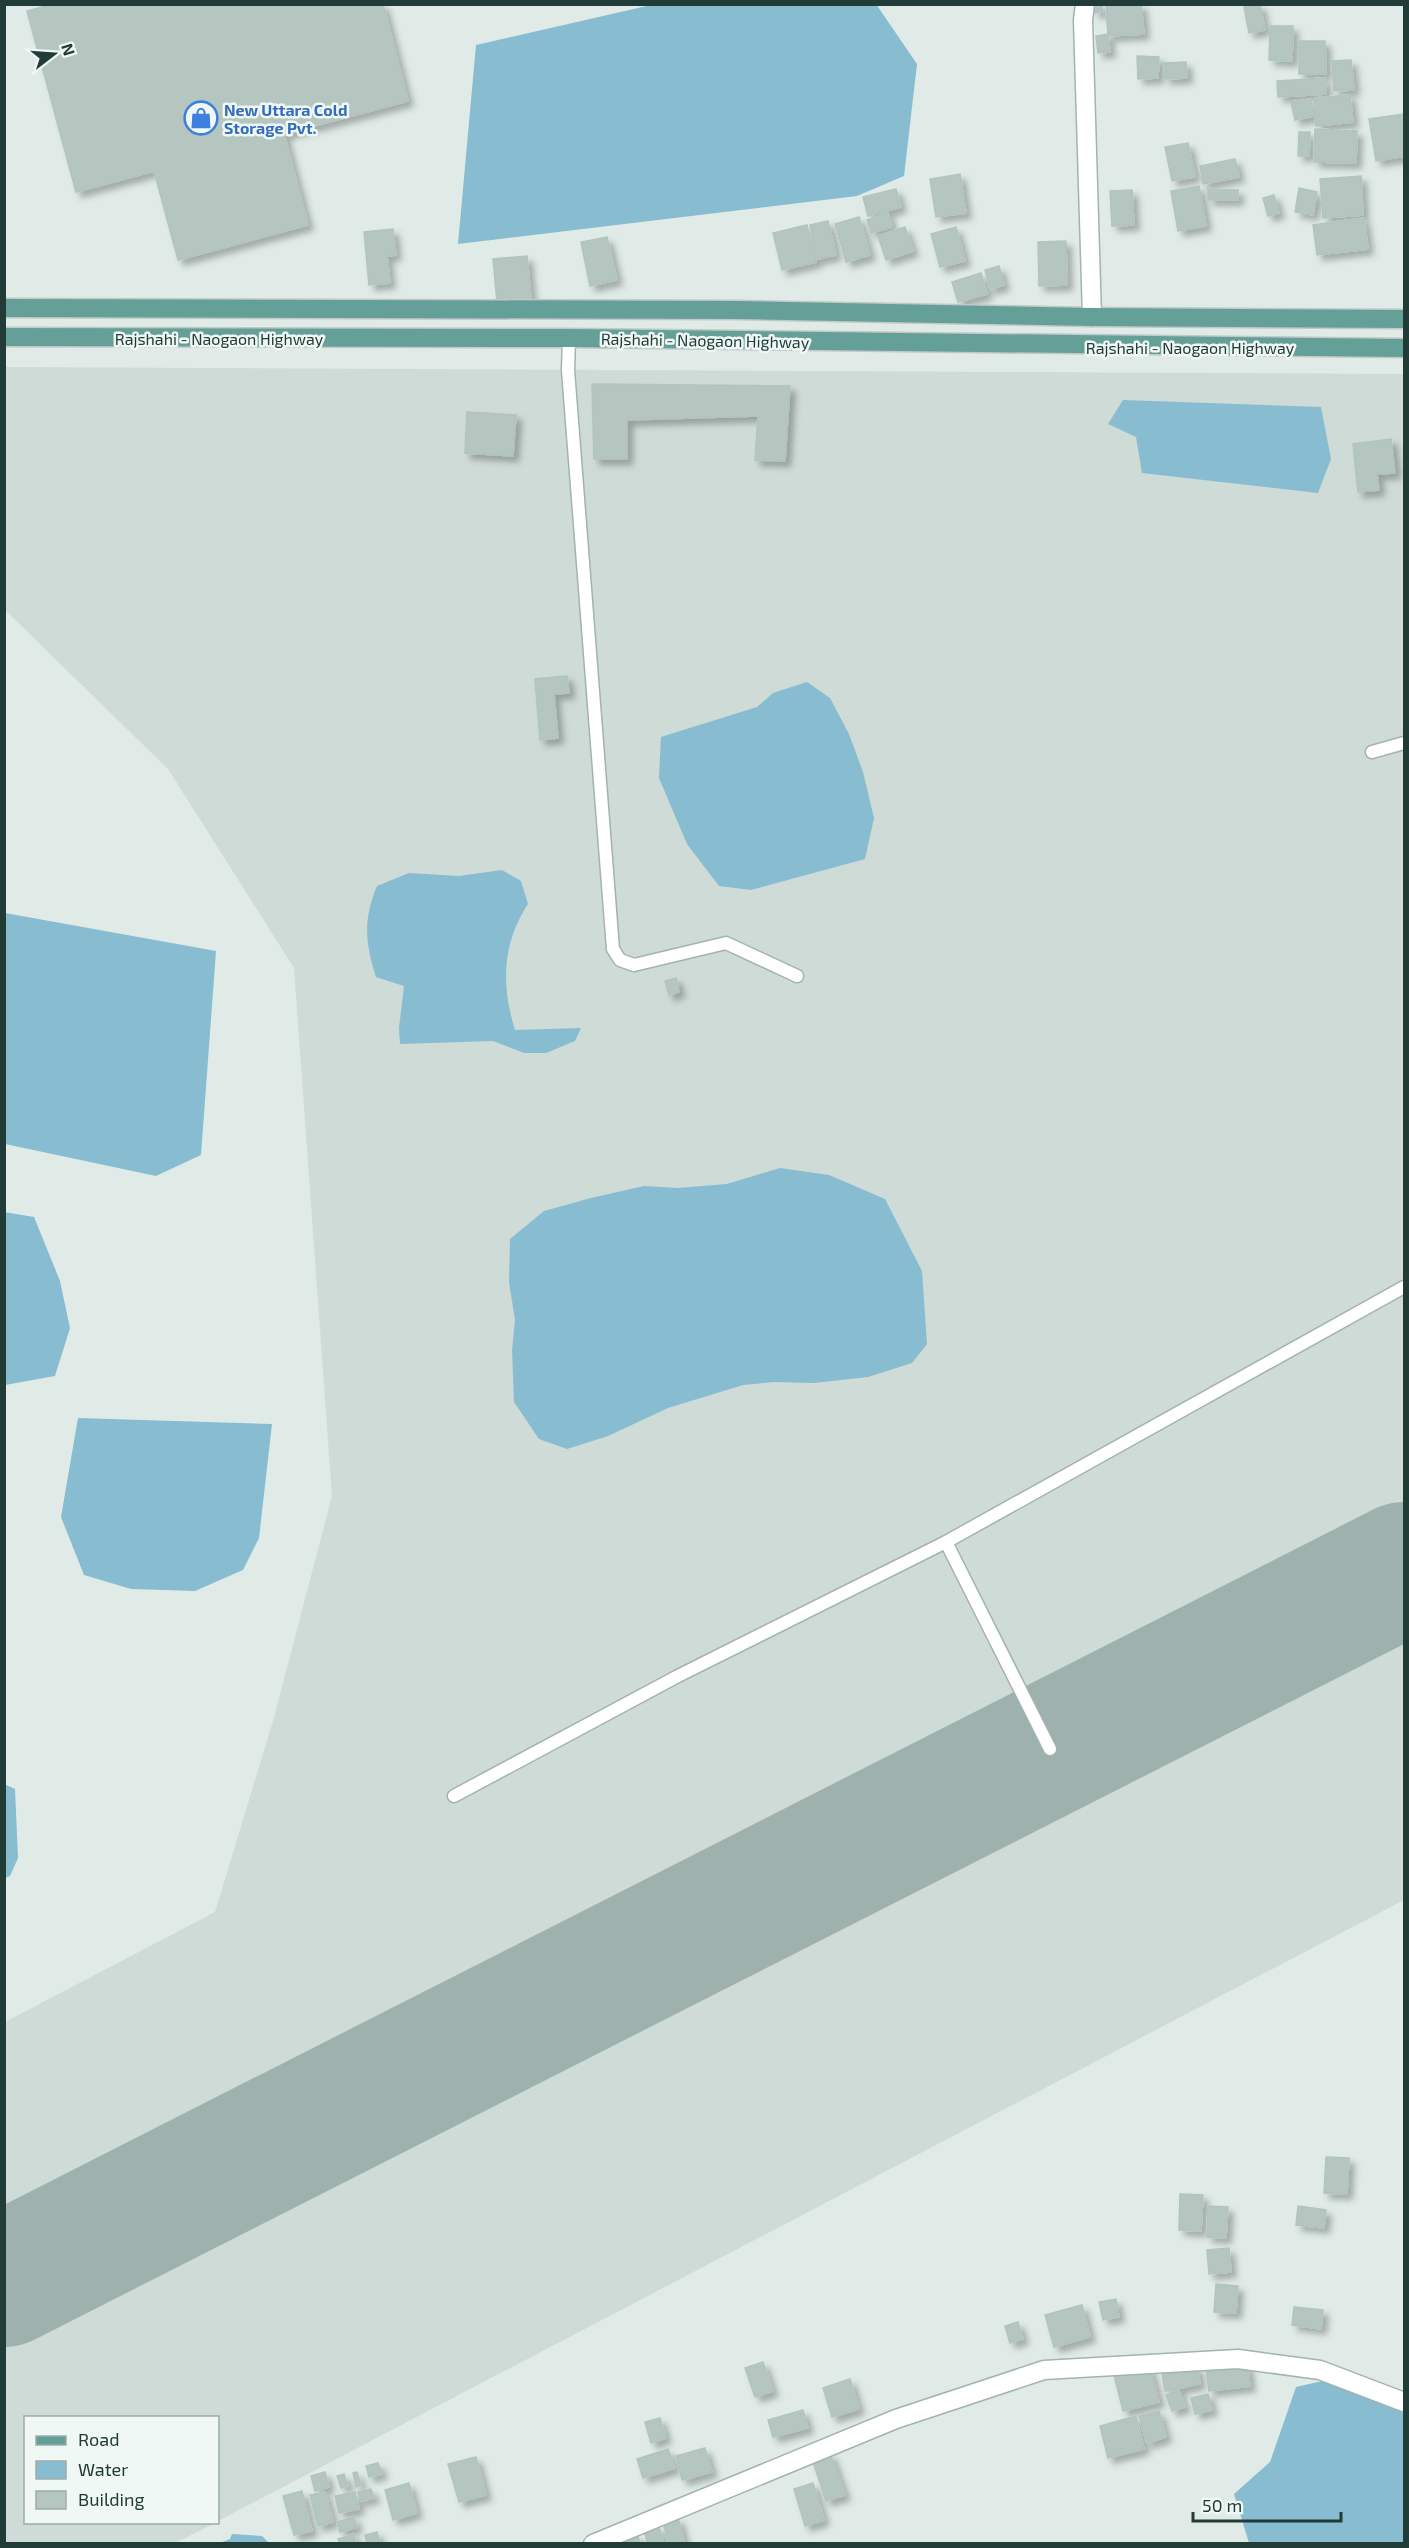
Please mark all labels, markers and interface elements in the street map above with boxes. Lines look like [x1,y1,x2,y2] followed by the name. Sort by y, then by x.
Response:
[24,24,84,84] north arrow
[58,41,80,58] text: N
[183,100,219,136] shop icon: New Uttara Cold Storage Pvt.
[224,100,348,137] place label: New Uttara Cold Storage Pvt.
[115,329,324,349] street label: Rajshahi - Naogaon Highway
[601,329,810,352] street label: Rajshahi - Naogaon Highway
[1086,338,1295,358] street label: Rajshahi - Naogaon Highway
[24,2416,219,2524] legend
[78,2428,119,2450] text: Road
[78,2458,128,2480] text: Water
[1193,2485,1342,2523] scale bar
[78,2488,145,2510] text: Building
[1202,2494,1242,2516] text: 50 m

